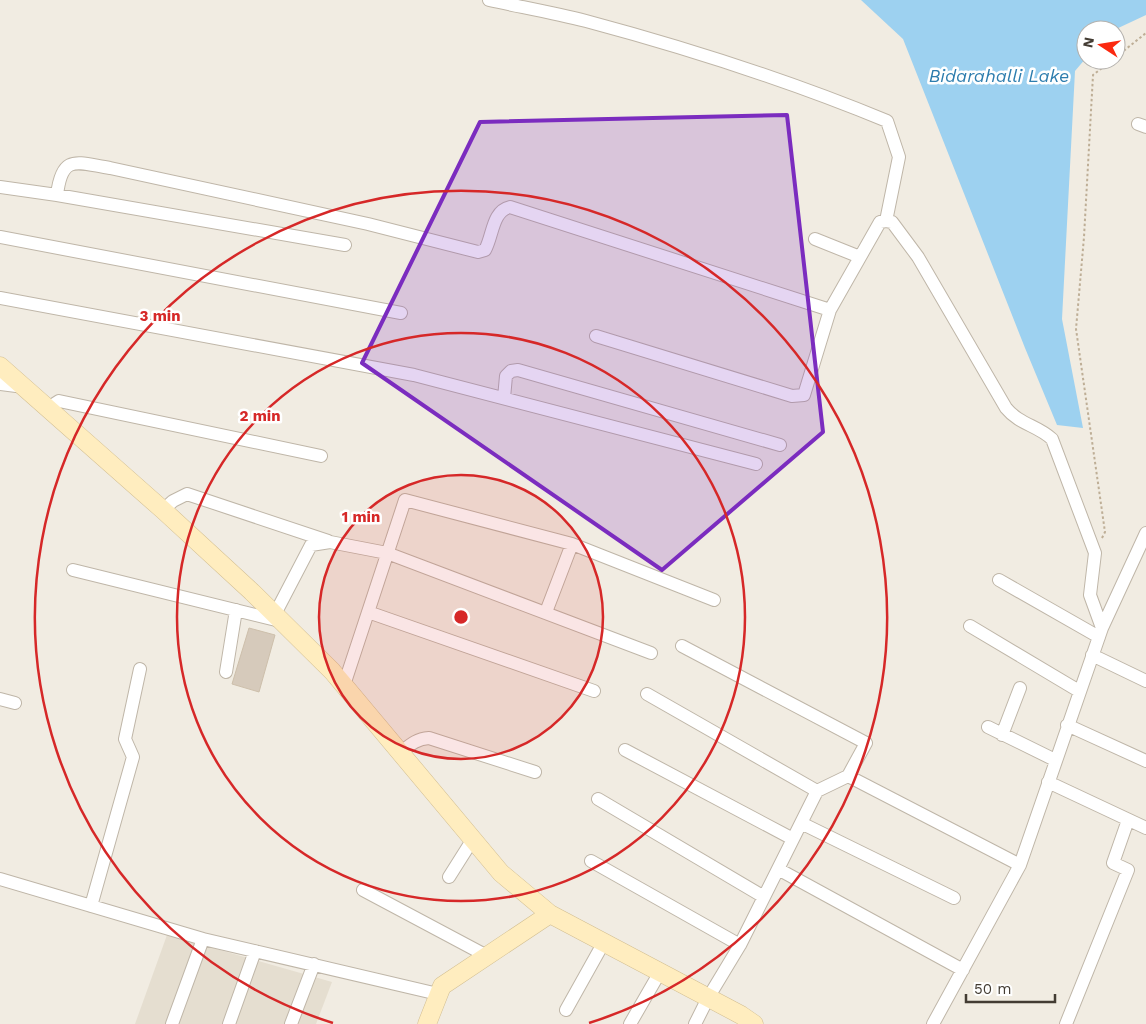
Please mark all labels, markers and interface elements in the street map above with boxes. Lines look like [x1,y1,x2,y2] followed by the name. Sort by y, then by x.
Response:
[1076,20,1126,70] north arrow
[1079,36,1097,49] text: N
[929,65,1069,86] water label: Bidarahalli Lake
[140,307,180,325] text: 3 min
[239,407,281,425] text: 2 min
[342,508,380,526] text: 1 min
[452,608,470,626] centre of rings
[966,972,1055,1004] scale bar
[974,980,1011,998] text: 50 m

